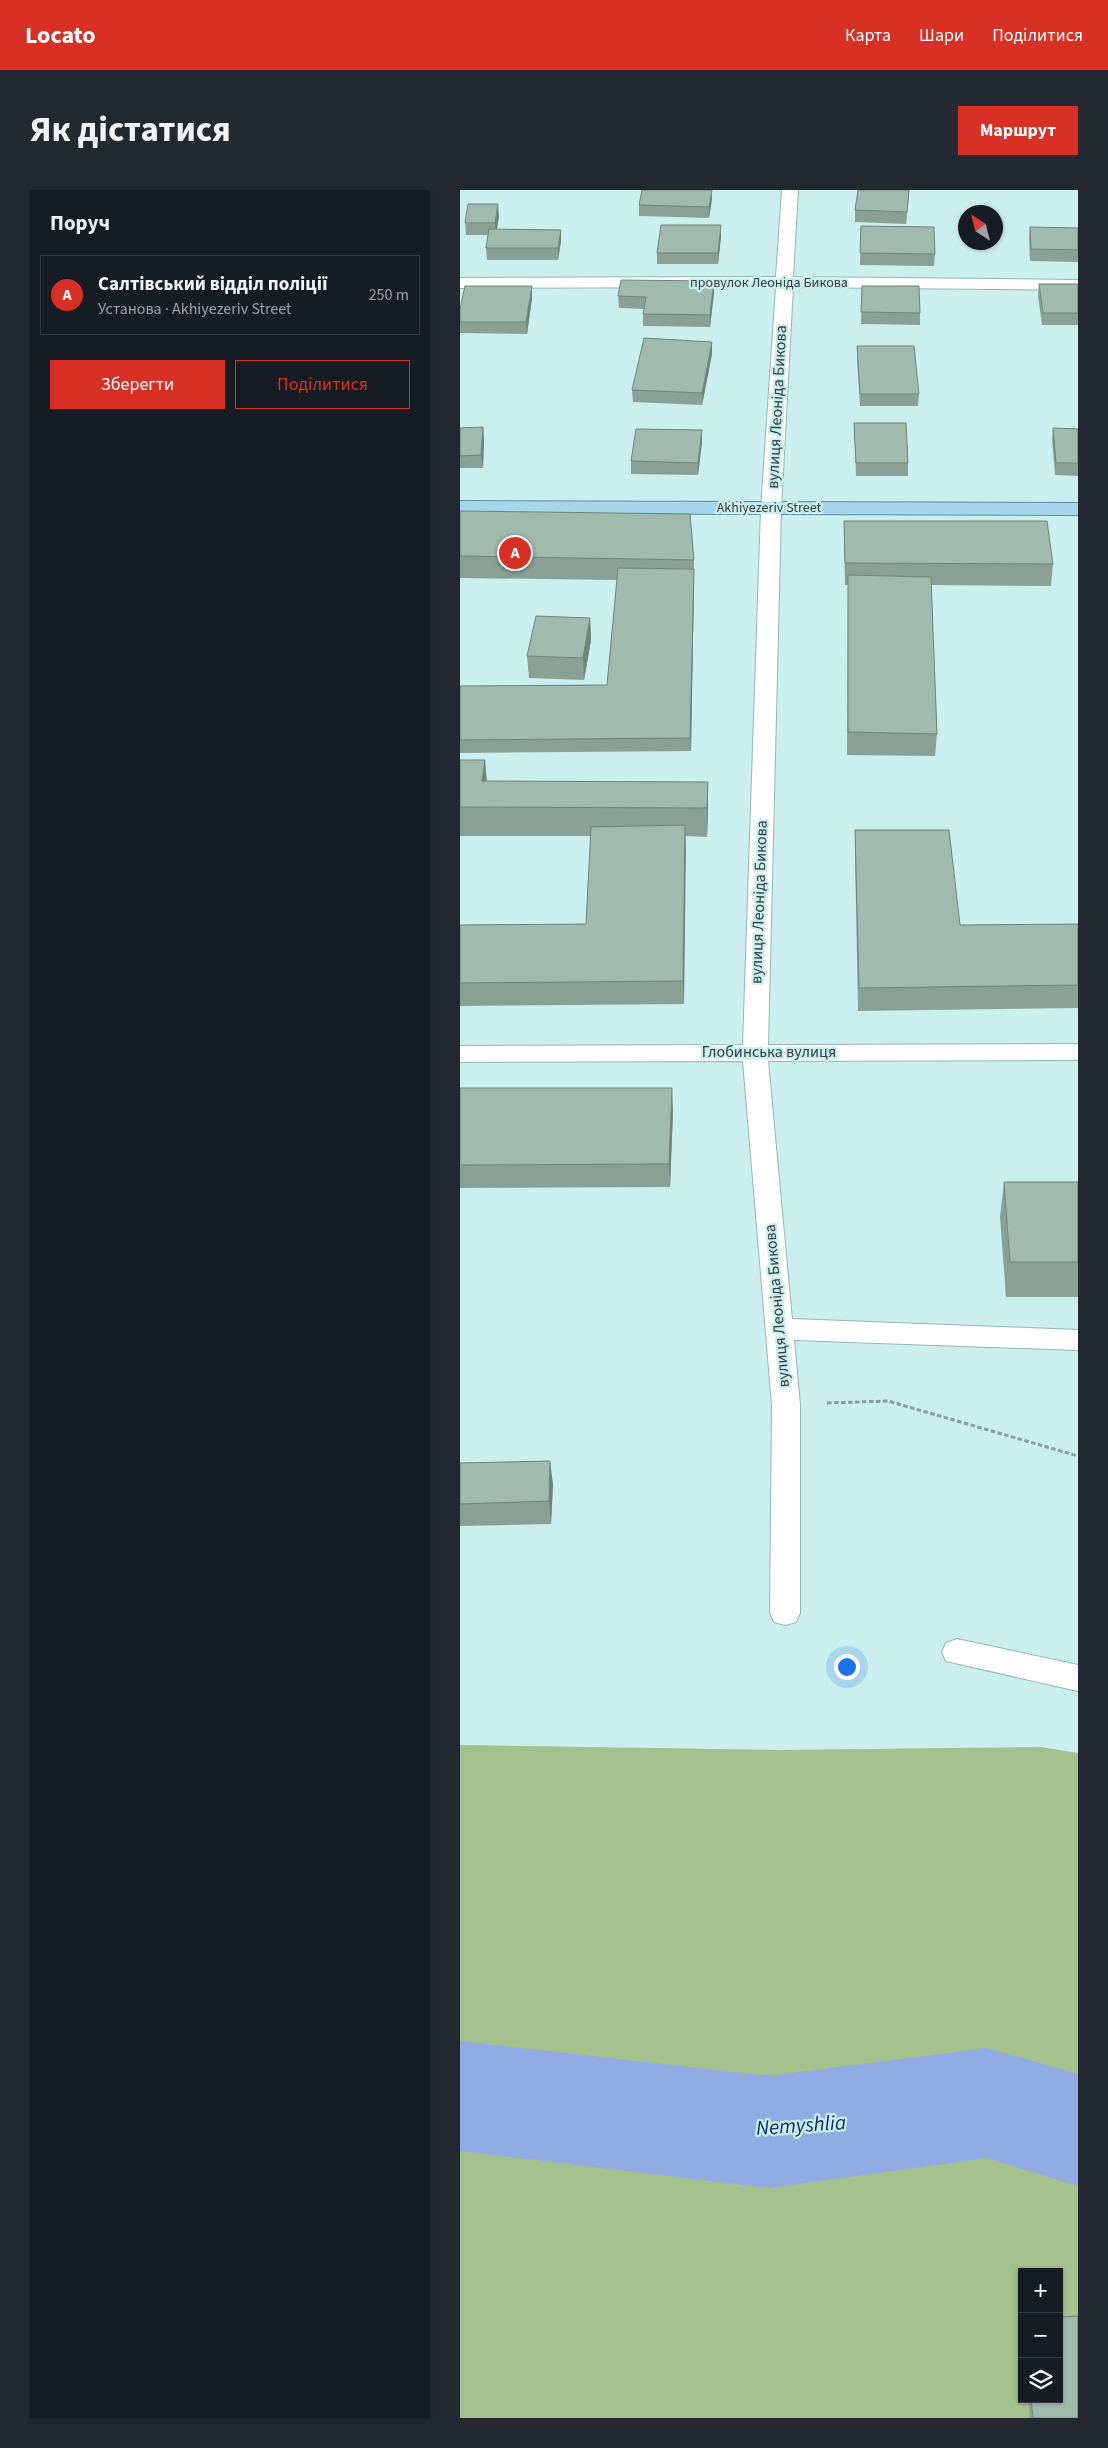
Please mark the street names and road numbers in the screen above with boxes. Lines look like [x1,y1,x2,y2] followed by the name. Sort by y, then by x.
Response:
[690,273,848,293] street label: провулок Леоніда Бикова
[762,325,792,489] street label: вулиця Леоніда Бикова
[717,498,822,518] street label: Akhiyezeriv Street
[745,820,773,984] street label: вулиця Леоніда Бикова
[702,1041,836,1063] street label: Глобинська вулиця
[759,1224,795,1388] street label: вулиця Леоніда Бикова

